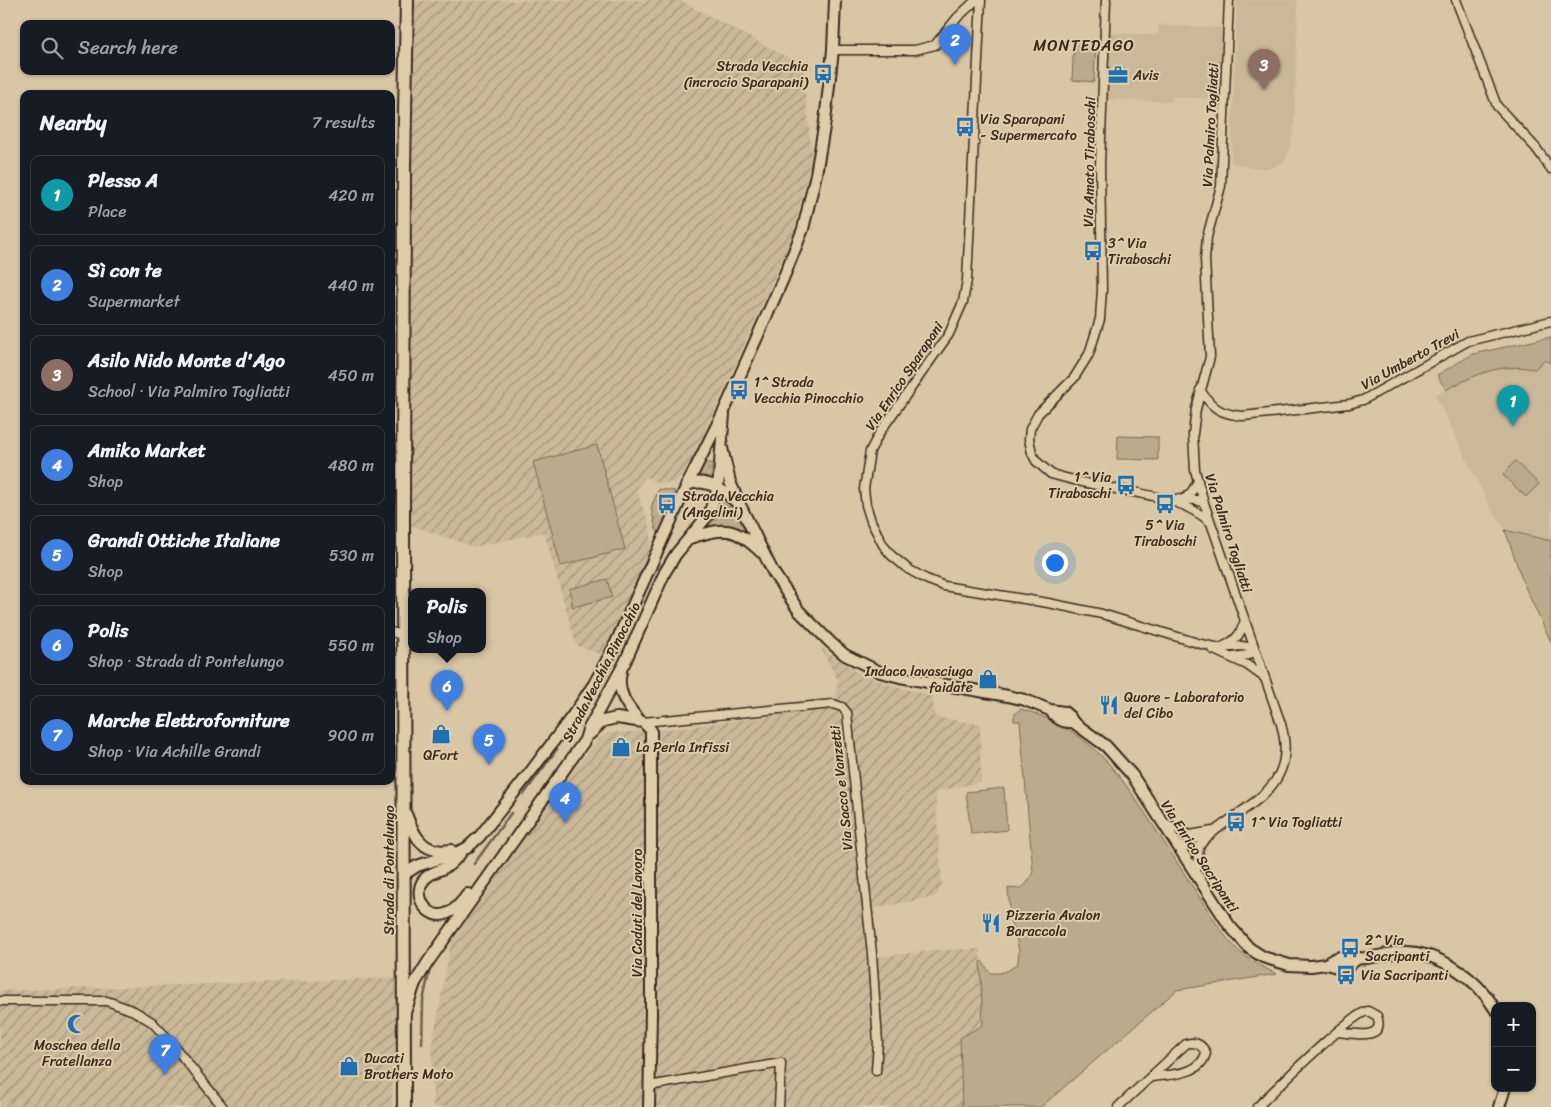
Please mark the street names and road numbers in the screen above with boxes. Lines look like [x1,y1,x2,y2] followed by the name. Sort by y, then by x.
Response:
[1195,61,1226,188] street label: Via Palmiro Togliatti
[1076,95,1103,227] street label: Via Amato Tiraboschi
[858,316,951,436] street label: Via Enrico Sparapani
[1356,321,1465,397] street label: Via Umberto Trevi
[1197,470,1260,597] street label: Via Palmiro Togliatti
[555,598,648,747] street label: Strada Vecchia Pinocchio
[822,723,860,852] street label: Via Sacco e Vanzetti
[1154,795,1246,918] street label: Via Enrico Sacripanti
[377,805,402,935] street label: Strada di Pontelungo
[625,849,650,977] street label: Via Caduti del Lavoro

